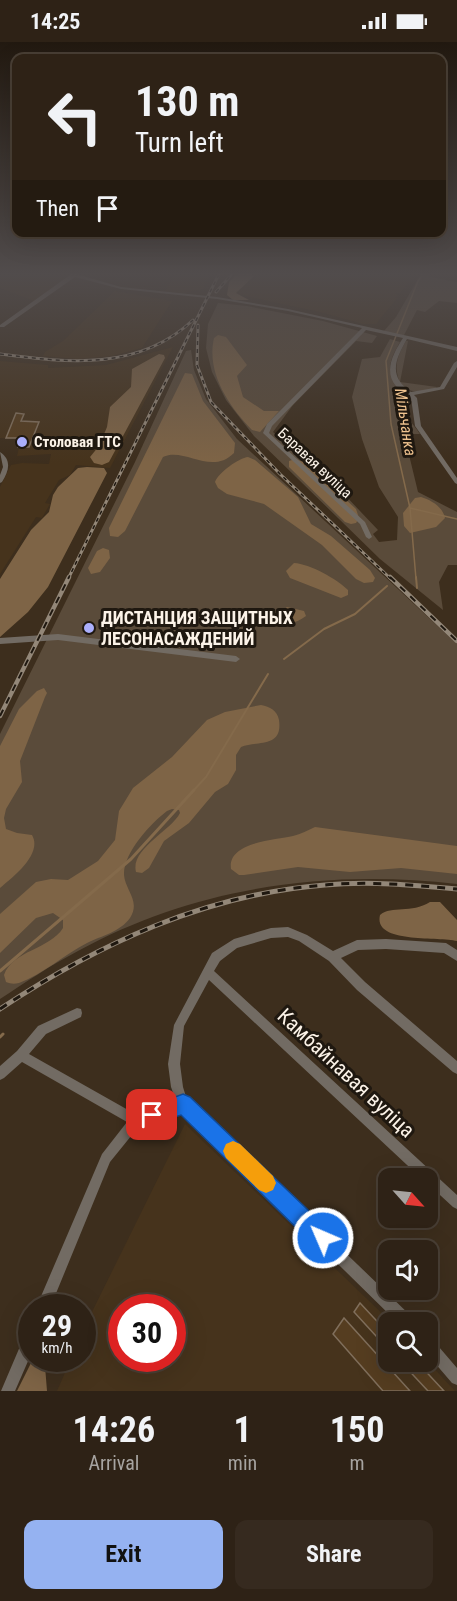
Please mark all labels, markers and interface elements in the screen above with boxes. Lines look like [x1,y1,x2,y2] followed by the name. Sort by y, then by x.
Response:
[30,9,81,34] text: 14:25
[135,77,240,126] text: 130 m
[36,78,114,156] icon: left
[135,127,224,159] text: Turn left
[91,192,124,225] icon: arrive
[36,196,79,221] text: Then
[391,387,420,457] water label: Мільчанка
[274,424,356,502] street label: Баравая вуліца
[34,433,121,451] place label: Столовая ГТС
[15,435,29,449] marker: Столовая ГТС
[101,607,293,649] place label: ДИСТАНЦИЯ ЗАЩИТНЫХ ЛЕСОНАСАЖДЕНИЙ
[82,621,96,635] marker: ДИСТАНЦИЯ ЗАЩИТНЫХ ЛЕСОНАСАЖДЕНИЙ
[273,1004,419,1142] street label: Камбайнавая вуліца
[126,1089,177,1140] pin
[135,1098,168,1131] icon: arrive
[378,1168,438,1228] north arrow
[378,1168,438,1372] map controls
[291,1206,355,1270] position arrow
[378,1240,438,1300] button: sound
[108,1294,186,1372] speed limit sign: 30
[42,1308,72,1343] text: 29
[378,1312,438,1372] button: search
[42,1339,72,1357] text: km/h
[73,1409,155,1451] text: 14:26
[233,1409,252,1451] text: 1
[330,1409,384,1451] text: 150
[88,1451,139,1475] text: Arrival
[228,1451,257,1475] text: min
[350,1451,365,1475] text: m
[24,1520,223,1589] button: Exit
[235,1520,433,1589] button: Share

